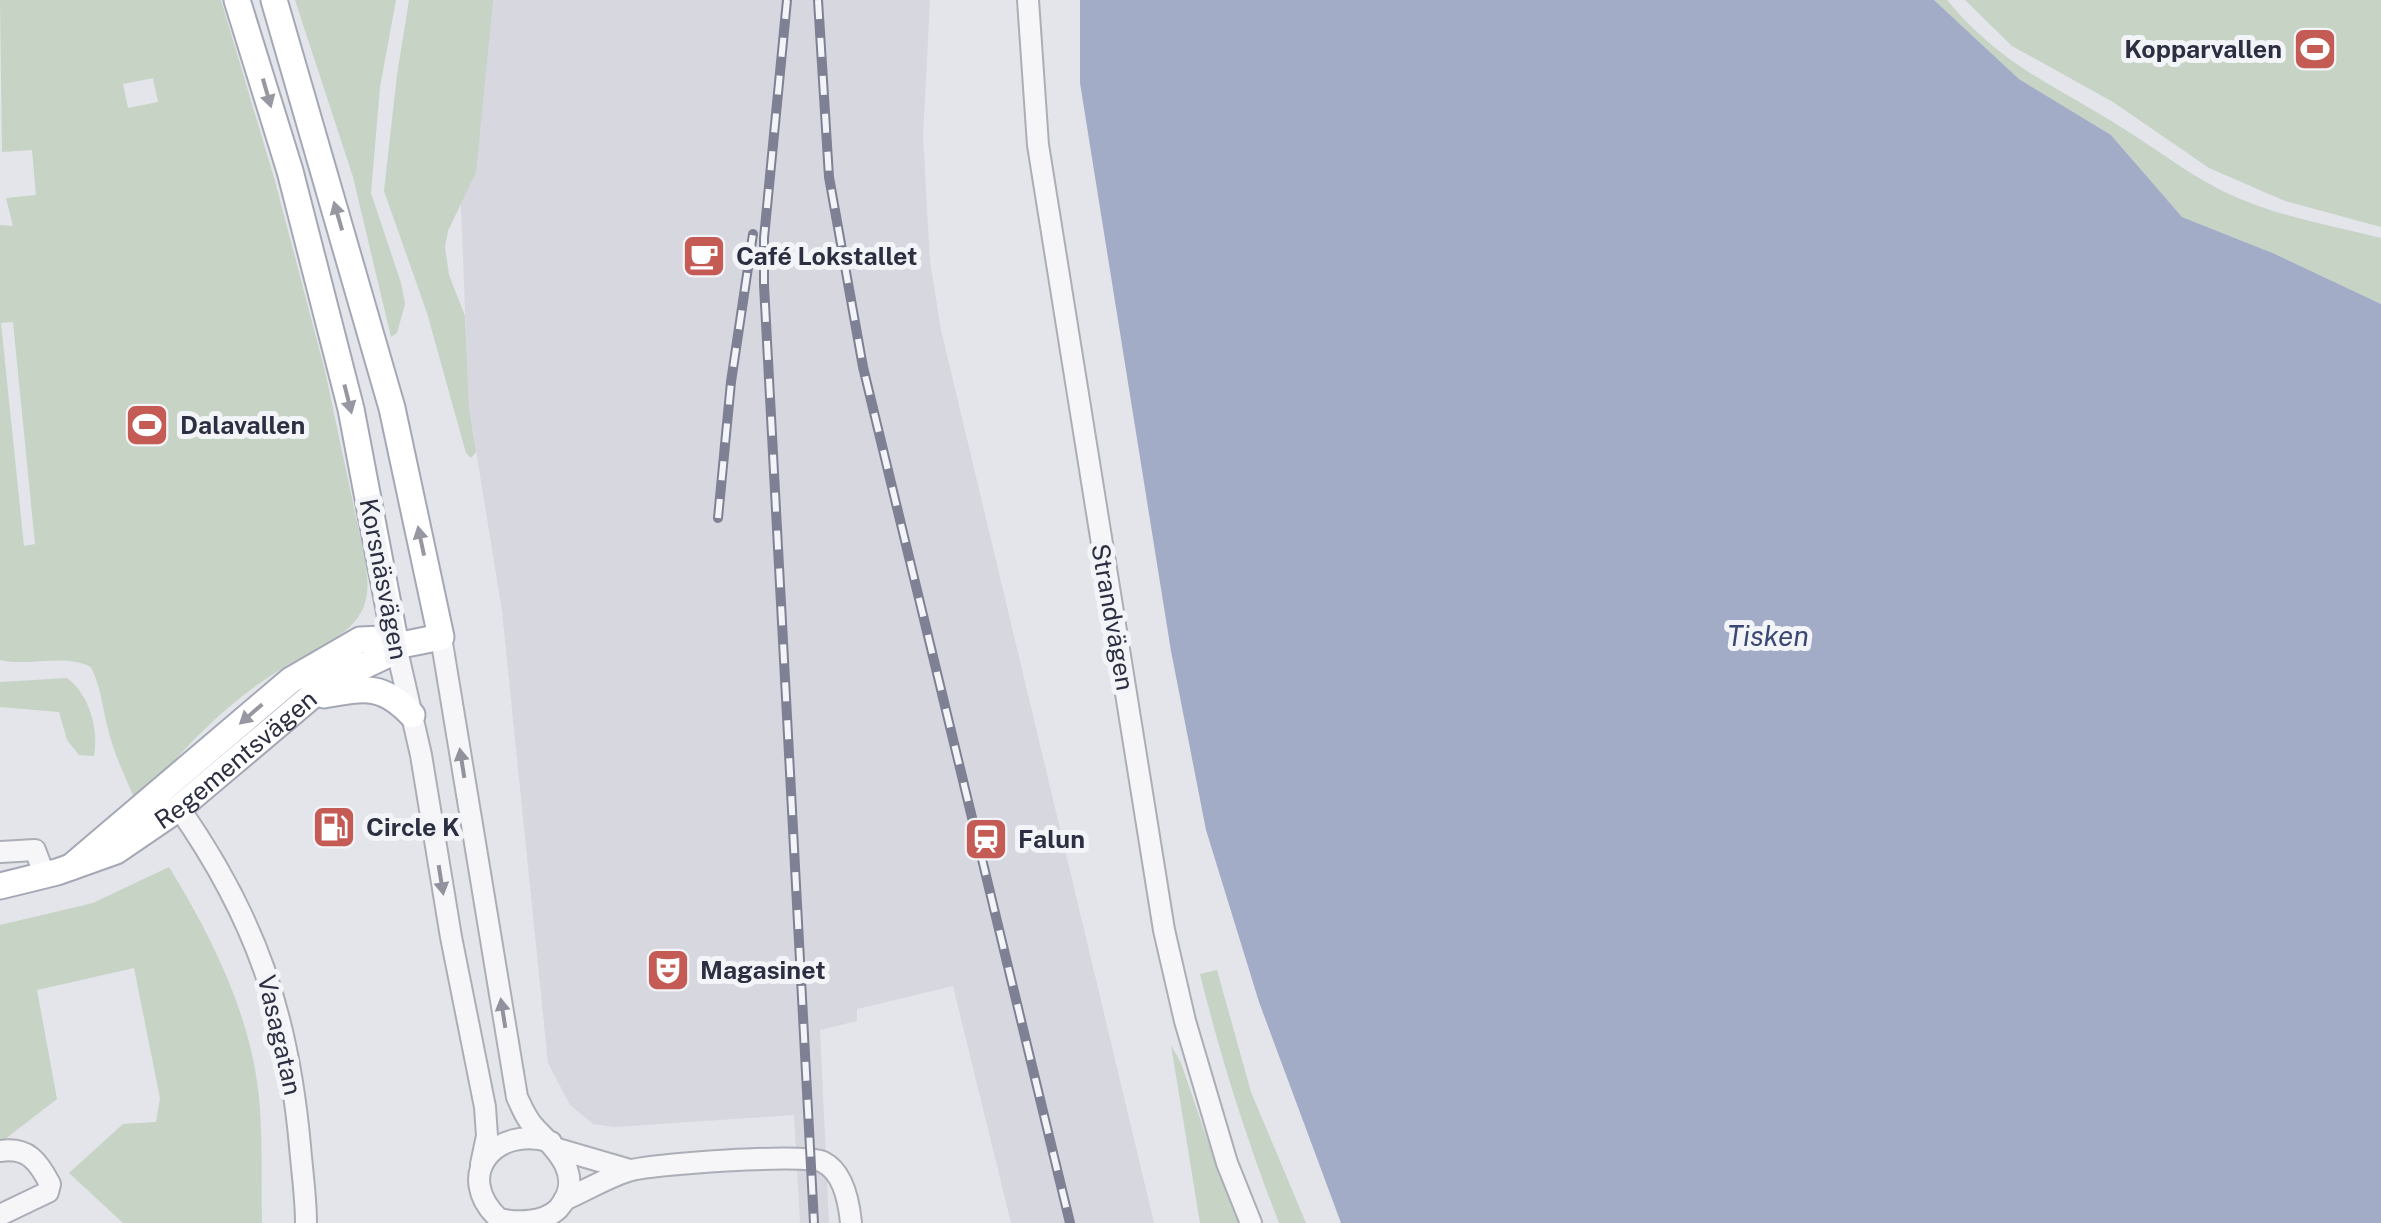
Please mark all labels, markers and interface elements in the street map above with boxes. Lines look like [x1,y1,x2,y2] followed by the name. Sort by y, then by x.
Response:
[2292,26,2338,72] sports icon: Kopparvallen
[2124,34,2282,64] place label: Kopparvallen
[260,78,275,108] one-way arrow
[329,200,345,231] one-way arrow
[681,233,727,279] cafe icon: Café Lokstallet
[736,241,917,271] place label: Café Lokstallet
[341,384,356,415] one-way arrow
[124,402,170,448] sports icon: Dalavallen
[180,410,305,440] place label: Dalavallen
[354,496,414,662] street label: Korsnäsvägen
[413,525,428,556] one-way arrow
[1085,541,1141,693] street label: Strandvägen
[1727,619,1809,652] water label: Tisken
[149,683,323,835] street label: Regementsvägen
[239,702,264,724] one-way arrow
[454,747,469,778] one-way arrow
[311,804,357,850] fuel station icon: Circle K
[366,812,460,842] place label: Circle K
[963,816,1009,862] station icon: Falun
[1018,824,1085,854] place label: Falun
[434,865,450,896] one-way arrow
[645,947,691,993] theatre icon: Magasinet
[700,955,826,985] place label: Magasinet
[252,972,308,1098] street label: Vasagatan
[495,996,510,1028] one-way arrow

